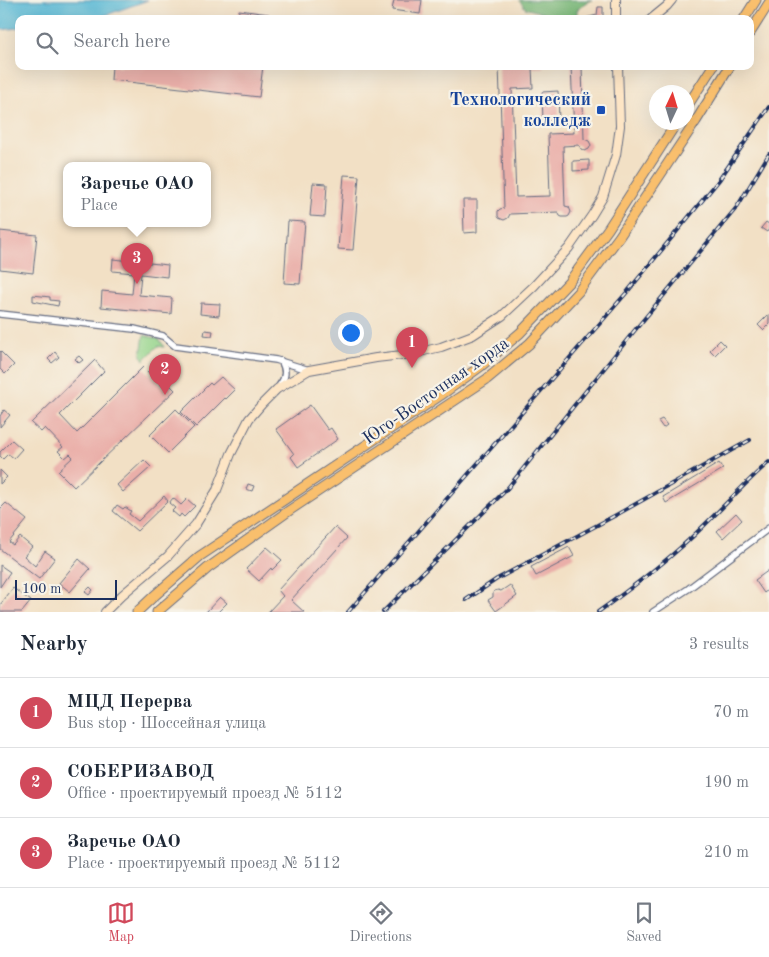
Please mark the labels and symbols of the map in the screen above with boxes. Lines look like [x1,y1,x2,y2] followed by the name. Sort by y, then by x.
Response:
[649,85,694,130] north arrow
[449,91,591,130] place label: Технологический колледж
[595,104,607,116] marker: Технологический колледж
[121,243,153,284] pin: 3
[338,320,364,346] your location
[396,327,428,368] pin: 1
[360,334,512,448] street label: Юго-Восточная хорда
[149,354,181,395] pin: 2
[15,577,118,600] scale bar

